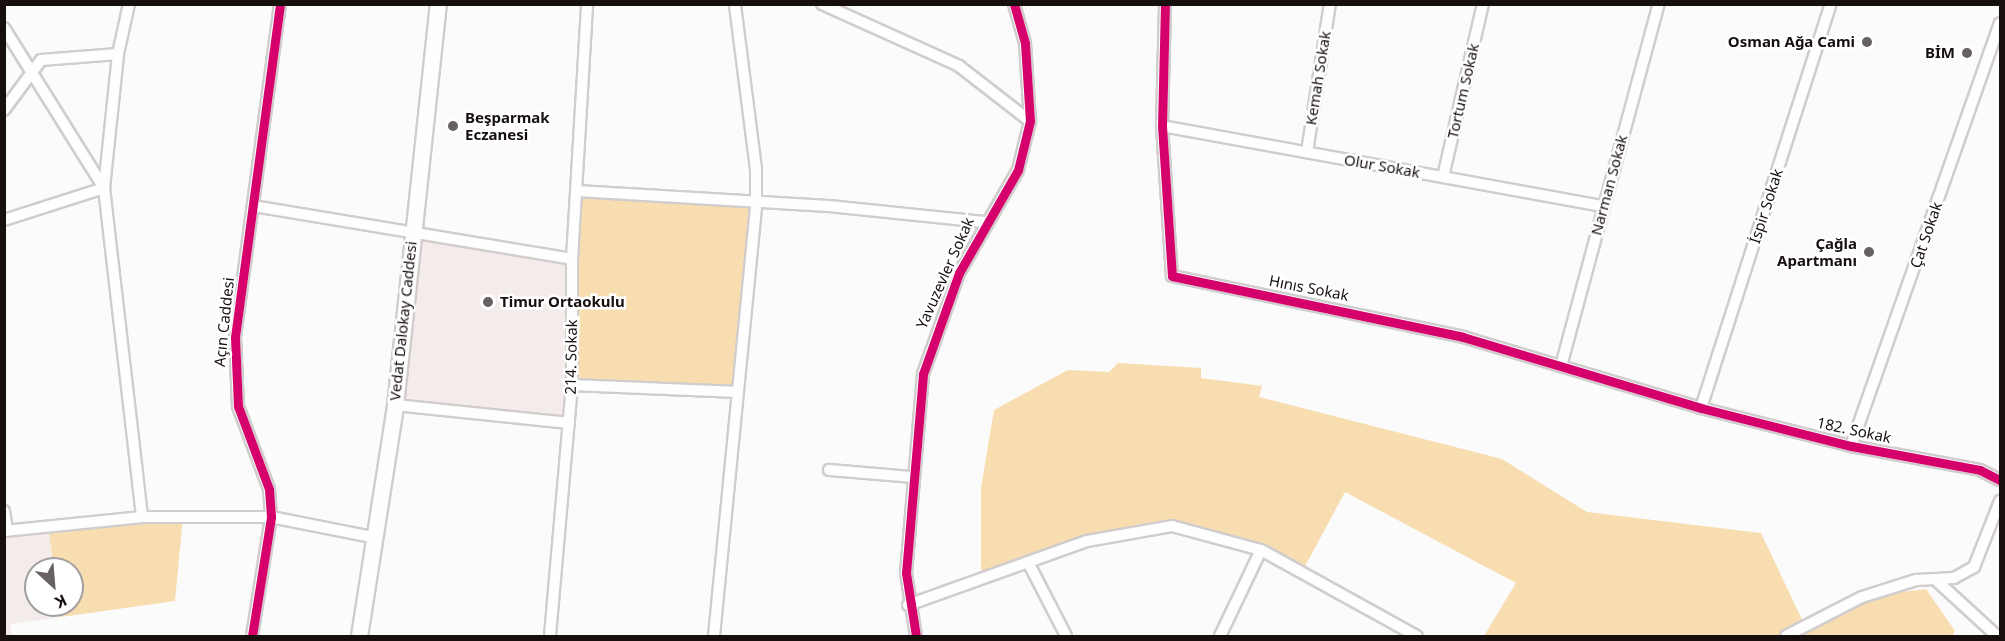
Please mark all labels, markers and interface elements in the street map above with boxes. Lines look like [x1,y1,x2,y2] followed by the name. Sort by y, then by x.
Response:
[1302,30,1334,126] street label: Kemah Sokak
[1728,33,1855,51] place label: Osman Ağa Cami
[1860,35,1874,49] marker: Osman Ağa Cami
[1443,42,1483,140] street label: Tortum Sokak
[1925,44,1955,62] place label: BİM
[1960,46,1974,60] marker: BİM
[465,108,550,143] place label: Beşparmak Eczanesi
[446,119,460,133] marker: Beşparmak Eczanesi
[1587,133,1631,237] street label: Narman Sokak
[1343,150,1421,182] street label: Olur Sokak
[1746,167,1786,245] street label: İspir Sokak
[1906,199,1946,271] street label: Çat Sokak
[912,215,978,331] street label: Yavuzevler Sokak
[1777,234,1857,269] place label: Çağla Apartmanı
[386,240,420,402] street label: Vedat Dalokay Caddesi
[1862,245,1876,259] marker: Çağla Apartmanı
[1268,271,1350,305] street label: Hınıs Sokak
[210,276,238,368] street label: Açın Caddesi
[500,293,625,311] place label: Timur Ortaokulu
[481,295,495,309] marker: Timur Ortaokulu
[561,319,581,395] street label: 214. Sokak
[1815,413,1893,447] street label: 182. Sokak
[24,557,84,617] north arrow
[51,589,71,614] text: K

